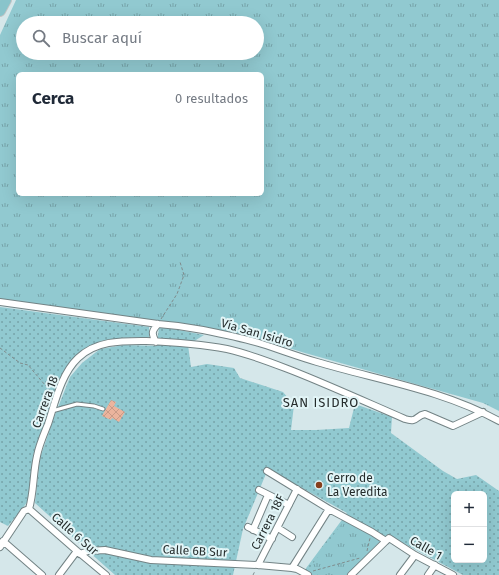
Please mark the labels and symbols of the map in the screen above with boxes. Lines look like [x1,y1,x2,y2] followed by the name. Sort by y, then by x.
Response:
[219,316,295,350] street label: Vía San Isidro
[29,374,61,430] street label: Carrera 18
[283,395,359,410] district label: SAN ISIDRO
[327,471,388,499] place label: Cerro de La Veredita
[314,480,324,490] marker: Cerro de La Veredita
[248,492,288,552] street label: Carrera 18F
[49,510,102,558] street label: Calle 6 Sur
[407,533,445,563] street label: Calle 1
[162,542,228,560] street label: Calle 6B Sur

